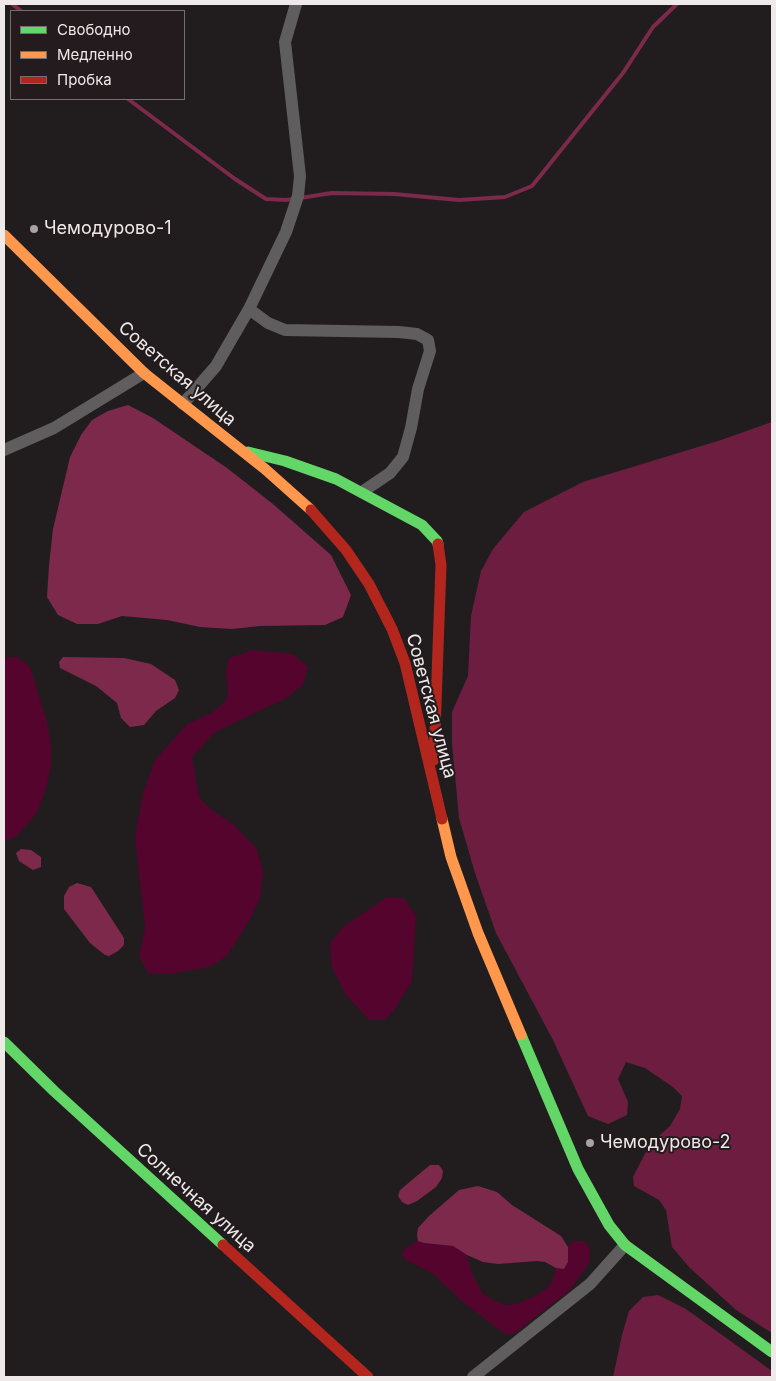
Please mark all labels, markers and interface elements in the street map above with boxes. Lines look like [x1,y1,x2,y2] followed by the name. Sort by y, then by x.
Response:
[10,10,185,100] legend
[57,20,131,39] text: Свободно
[57,45,133,64] text: Медленно
[57,70,112,89] text: Пробка
[44,218,172,240] place label: Чемодурово-1
[28,223,40,235] marker: Чемодурово-1
[114,317,240,431] street label: Советская улица
[401,631,461,781] street label: Советская улица
[600,1132,731,1154] place label: Чемодурово-2
[584,1137,596,1149] marker: Чемодурово-2
[132,1139,260,1257] street label: Солнечная улица

